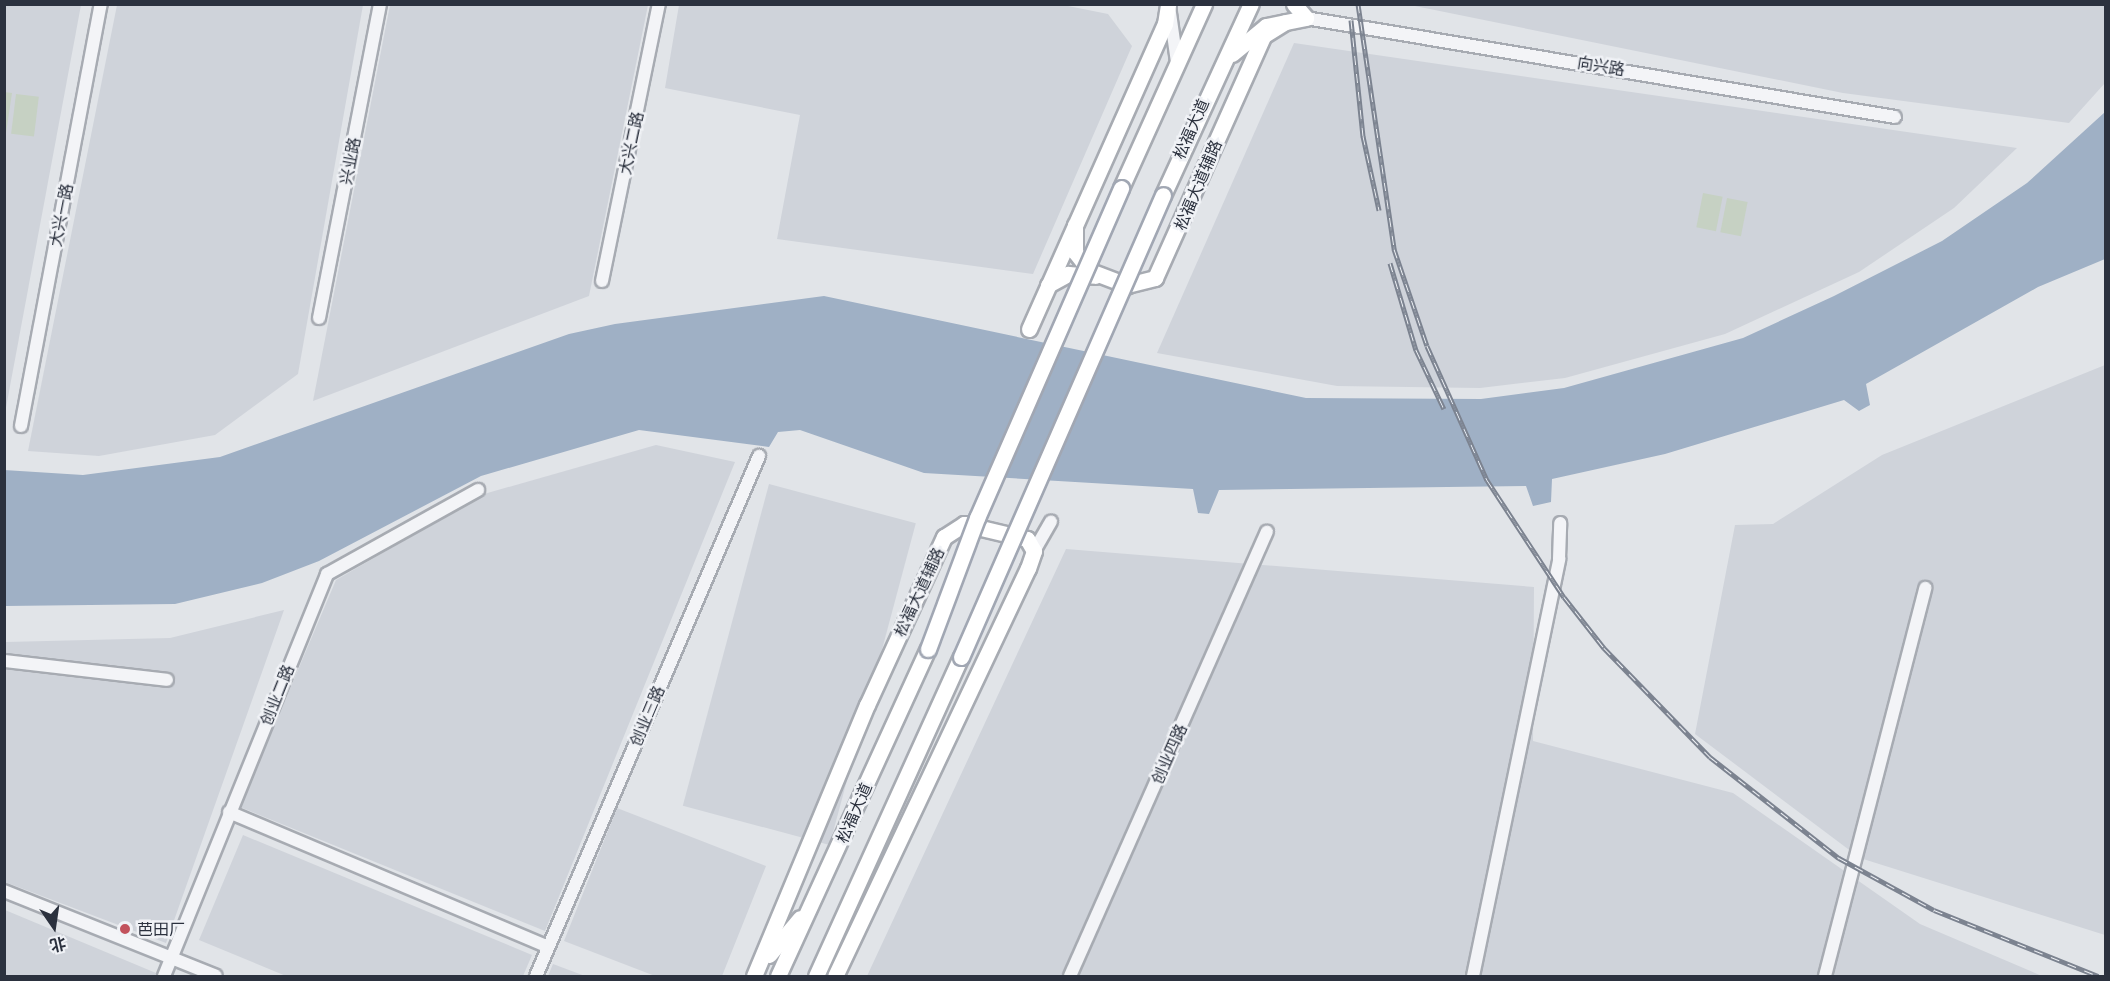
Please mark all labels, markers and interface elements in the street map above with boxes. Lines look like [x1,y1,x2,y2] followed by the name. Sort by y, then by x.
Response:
[1576,53,1626,79] street label: 向兴路
[1169,96,1213,162] street label: 松福大道
[615,110,647,176] street label: 大兴二路
[336,136,364,186] street label: 兴业路
[1170,137,1226,233] street label: 松福大道辅路
[45,182,77,248] street label: 大兴一路
[890,544,948,640] street label: 松福大道辅路
[256,662,298,728] street label: 创业二路
[626,683,668,749] street label: 创业三路
[1147,721,1191,787] street label: 创业四路
[832,780,876,846] street label: 松福大道
[24,897,84,957] north arrow
[137,919,185,939] place label: 芭田厂
[118,922,132,936] marker: 芭田厂
[48,932,68,957] text: 北

